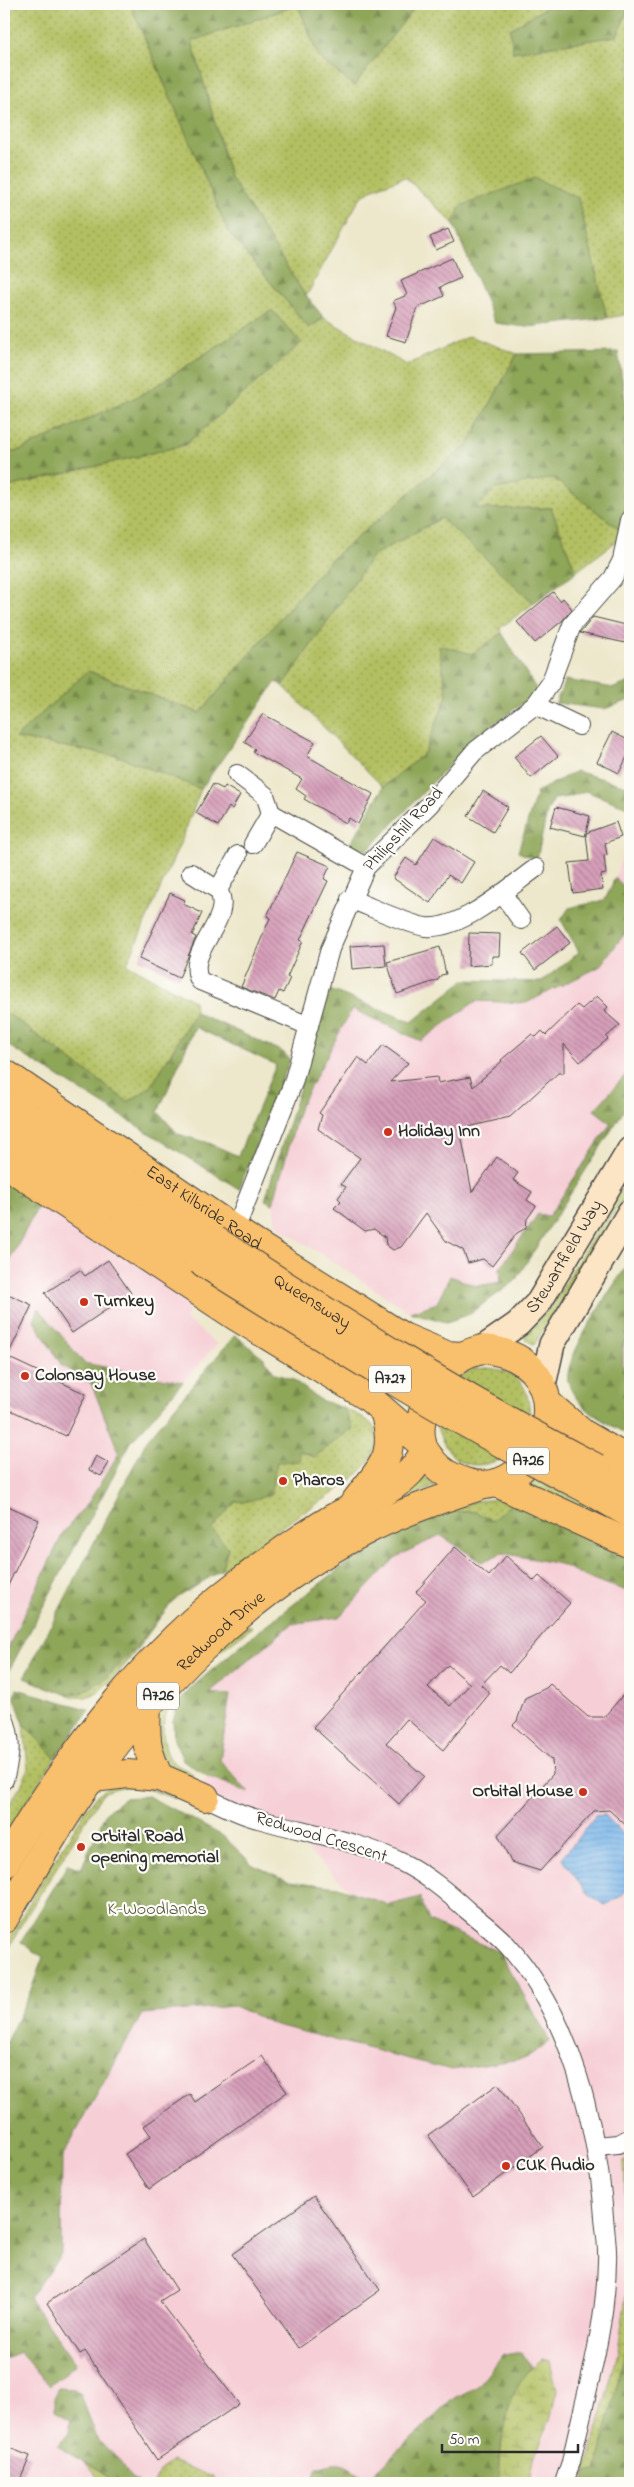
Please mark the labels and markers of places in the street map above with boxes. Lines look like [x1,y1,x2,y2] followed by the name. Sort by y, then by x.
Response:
[398,1119,480,1146] place label: Holiday Inn
[382,1126,394,1138] marker: Holiday Inn
[94,1289,154,1316] place label: Turnkey
[78,1296,90,1308] marker: Turnkey
[35,1363,157,1390] place label: Colonsay House
[19,1370,31,1382] marker: Colonsay House
[293,1468,345,1494] place label: Pharos
[277,1475,289,1487] marker: Pharos
[472,1779,574,1805] place label: Orbital House
[577,1786,589,1798] marker: Orbital House
[91,1824,219,1872] place label: Orbital Road opening memorial
[75,1841,87,1853] marker: Orbital Road opening memorial
[516,2153,595,2179] place label: CUK Audio
[500,2160,512,2172] marker: CUK Audio

